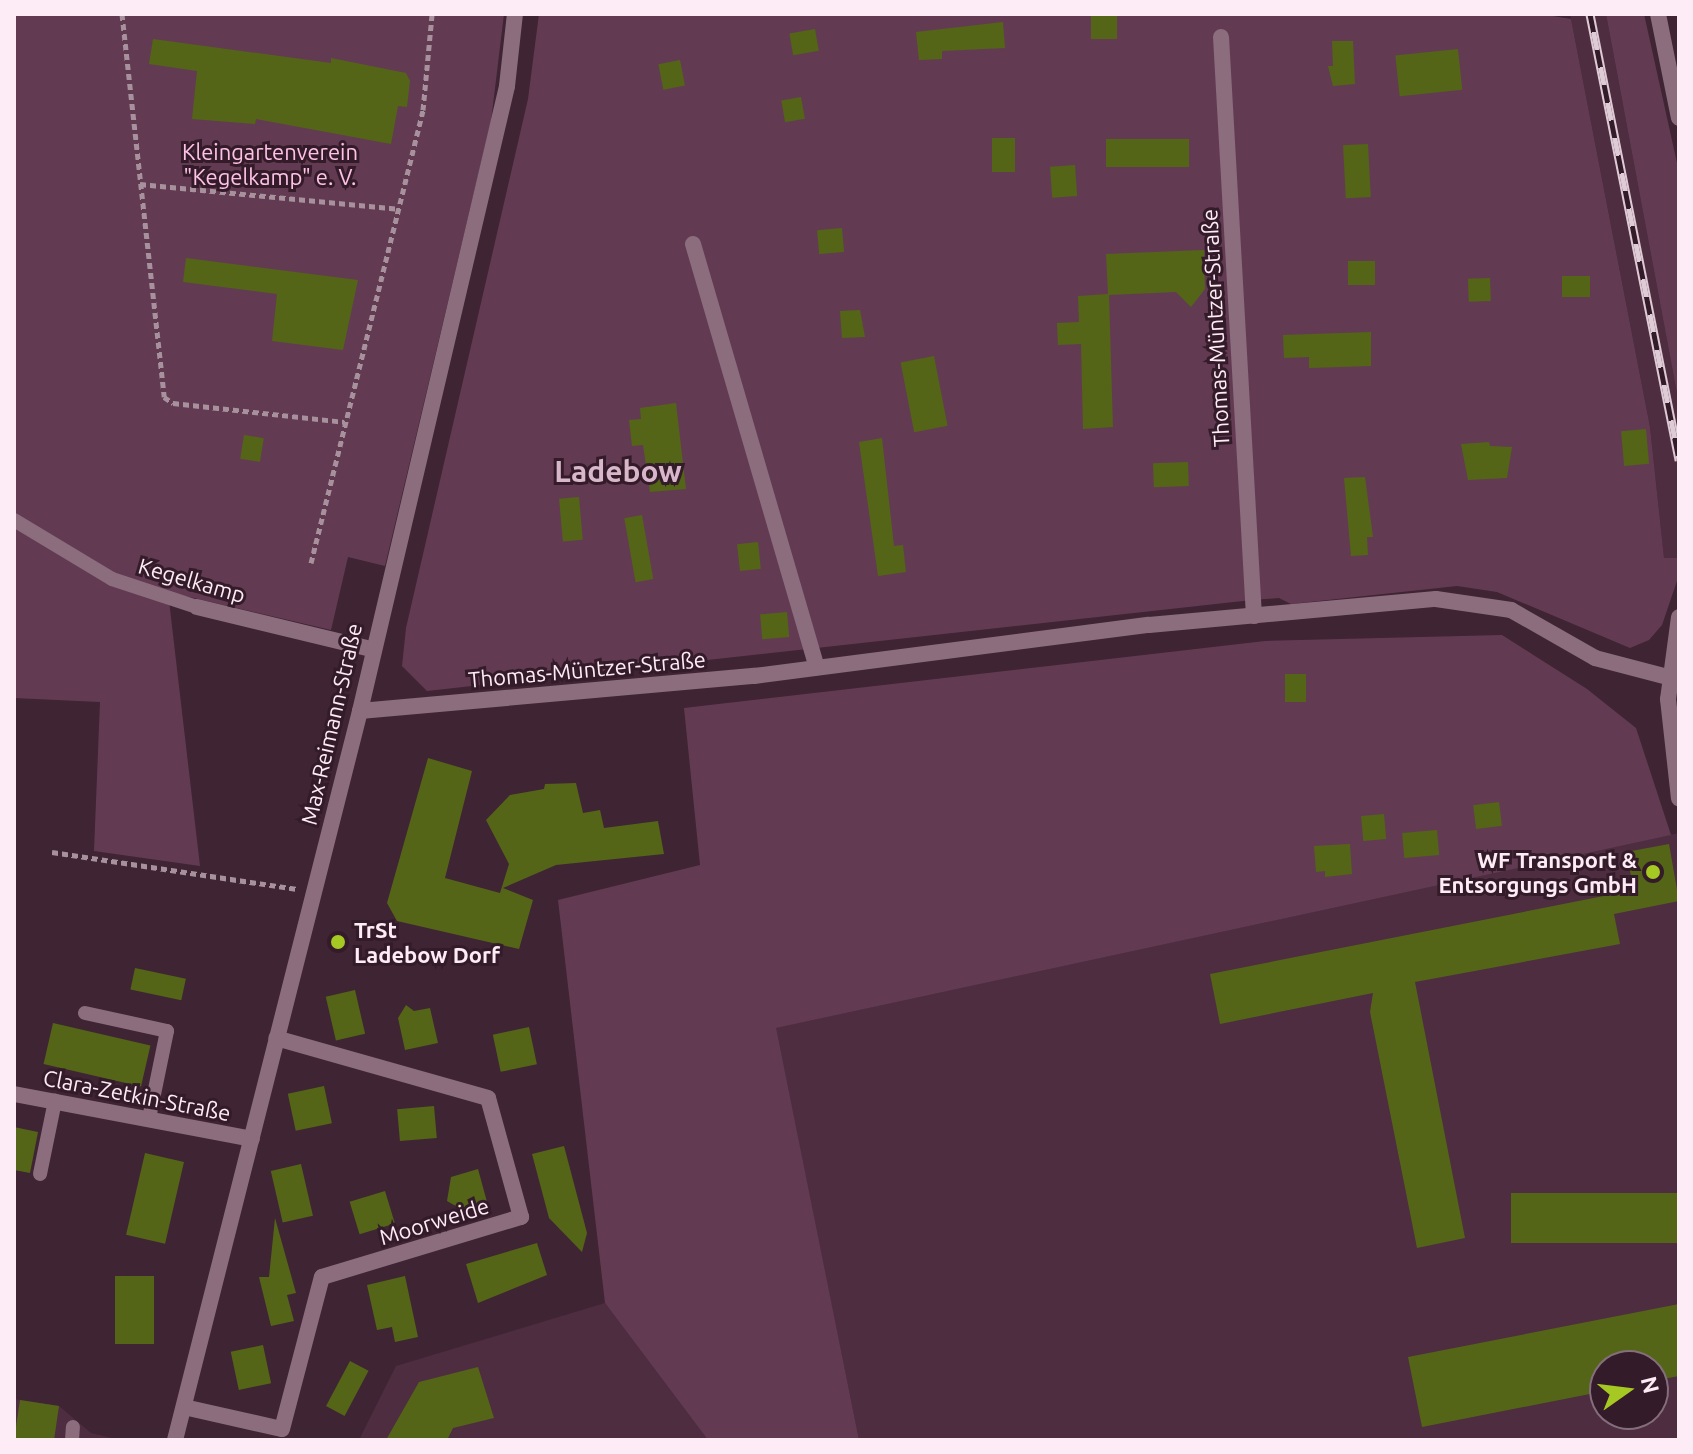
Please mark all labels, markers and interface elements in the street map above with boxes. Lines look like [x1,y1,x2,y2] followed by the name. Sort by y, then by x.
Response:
[182,138,358,190] park label: Kleingartenverein "Kegelkamp" e. V.
[1196,208,1234,448] street label: Thomas-Müntzer-Straße
[554,453,682,489] district label: Ladebow
[135,552,249,608] street label: Kegelkamp
[295,621,367,827] street label: Max-Reimann-Straße
[467,645,707,693] street label: Thomas-Müntzer-Straße
[1438,846,1637,898] place label: WF Transport & Entsorgungs GmbH
[1644,863,1662,881] marker: WF Transport & Entsorgungs GmbH
[354,916,500,968] place label: TrSt Ladebow Dorf
[329,933,347,951] marker: TrSt Ladebow Dorf
[41,1064,233,1126] street label: Clara-Zetkin-Straße
[376,1192,492,1250] street label: Moorweide
[1589,1350,1669,1430] north arrow
[1637,1374,1665,1396] text: N

